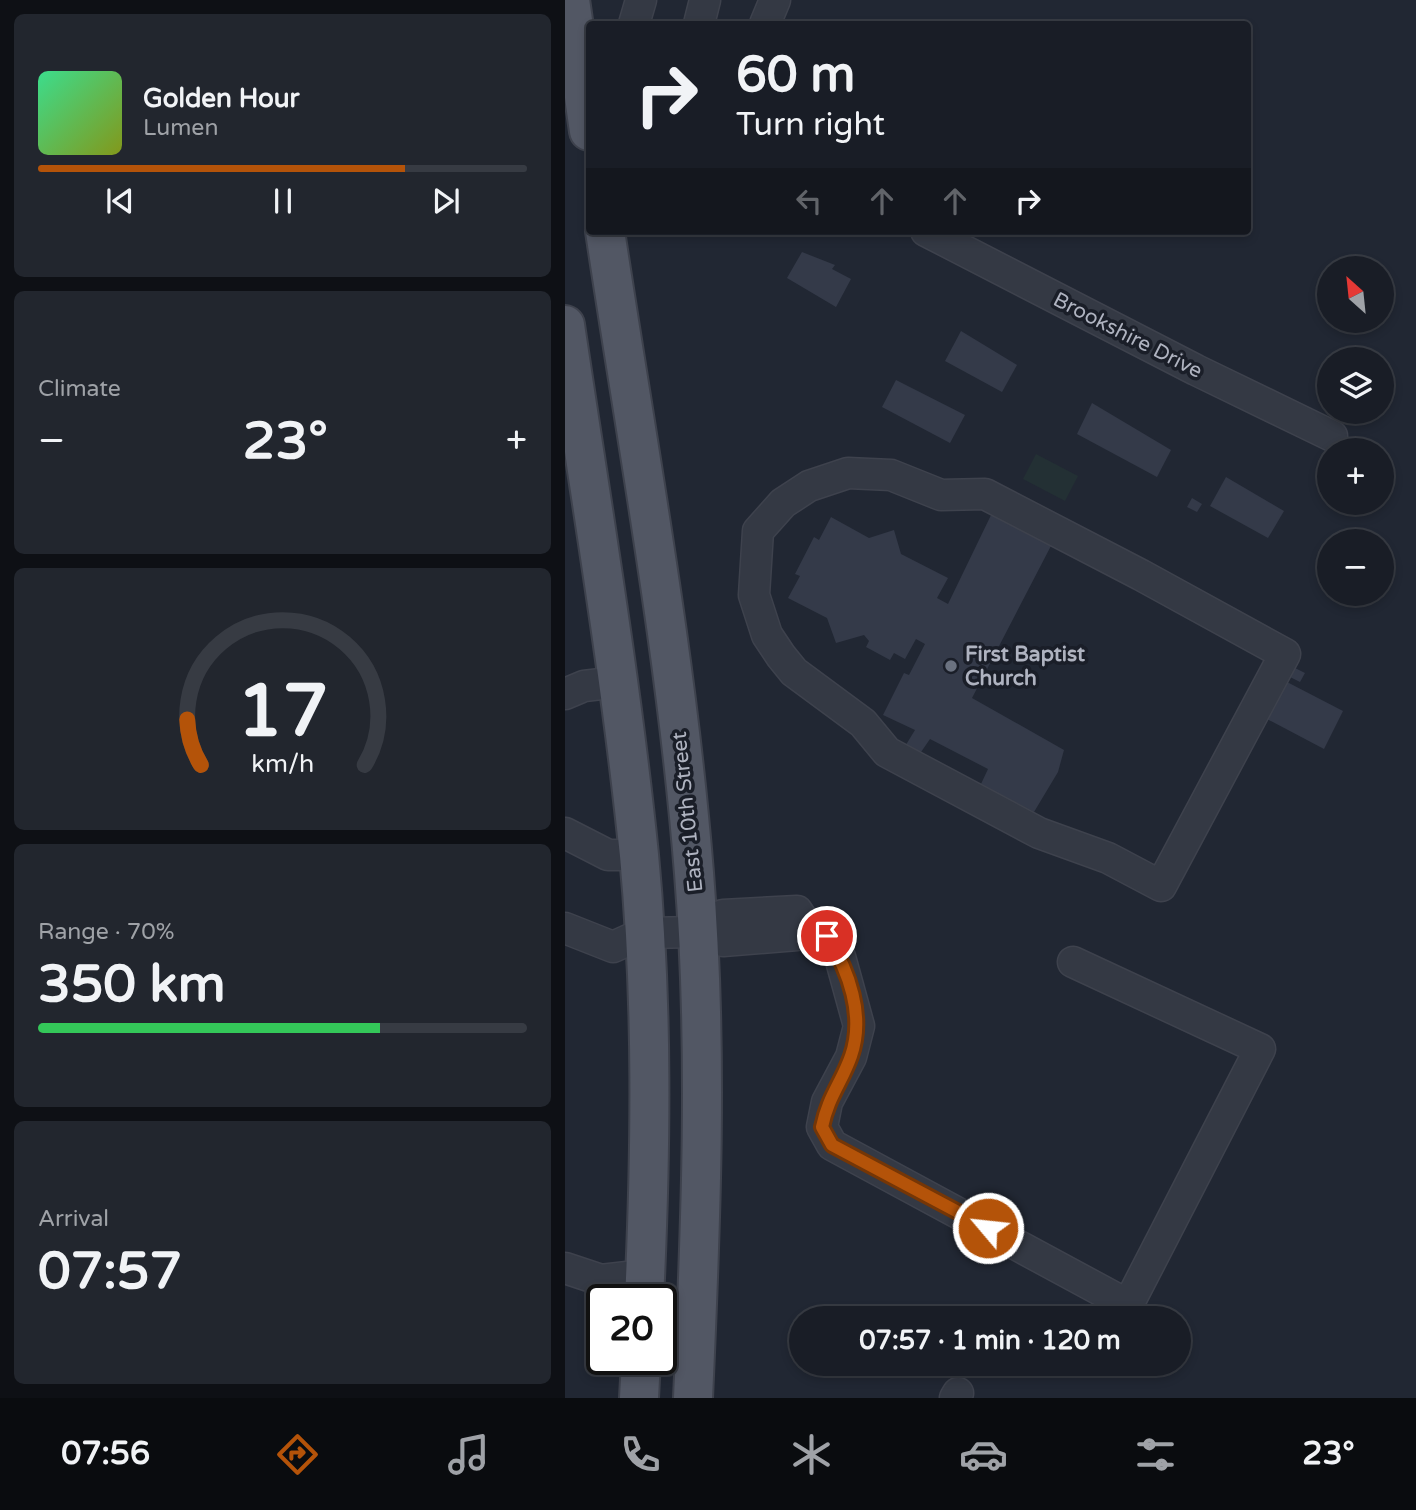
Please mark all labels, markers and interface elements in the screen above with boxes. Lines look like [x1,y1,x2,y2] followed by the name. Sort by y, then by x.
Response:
[736,46,855,105] text: 60 m
[621,49,712,140] icon: right
[143,83,300,114] text: Golden Hour
[736,106,885,144] text: Turn right
[143,114,218,142] text: Lumen
[101,182,139,220] icon: previous
[264,182,302,220] icon: pause
[427,182,465,220] icon: next
[790,182,828,220] icon: left
[863,182,901,220] icon: ahead
[936,182,974,220] icon: ahead
[1009,182,1047,220] icon: right
[1317,256,1395,332] north arrow
[1317,256,1394,606] map controls
[1049,287,1207,384] street label: Brookshire Drive
[1317,347,1394,424] button: layers
[38,375,121,403] text: Climate
[243,410,328,473] text: 23°
[38,418,65,464] text: −
[506,418,527,464] text: +
[1317,438,1394,515] button: +
[1317,529,1394,606] button: −
[965,642,1085,691] place label: First Baptist Church
[943,658,959,674] marker: First Baptist Church
[237,668,328,756] text: 17
[667,730,708,893] street label: East 10th Street
[251,749,314,779] text: km/h
[797,906,857,966] pin
[808,917,846,955] icon: arrive
[38,918,174,946] text: Range · 70%
[38,953,226,1016] text: 350 km
[951,1191,1025,1265] position arrow
[38,1205,109,1233] text: Arrival
[38,1240,182,1303] text: 07:57
[586,1284,677,1375] speed limit sign: 20
[859,1325,1121,1356] text: 07:57 · 1 min · 120 m
[273,1430,322,1479] icon: directions
[444,1430,493,1479] icon: music
[616,1430,665,1479] icon: phone
[787,1430,836,1479] icon: climate
[959,1430,1008,1479] icon: car
[1131,1430,1180,1479] icon: filters
[61,1435,150,1473] text: 07:56
[1302,1435,1355,1473] text: 23°

